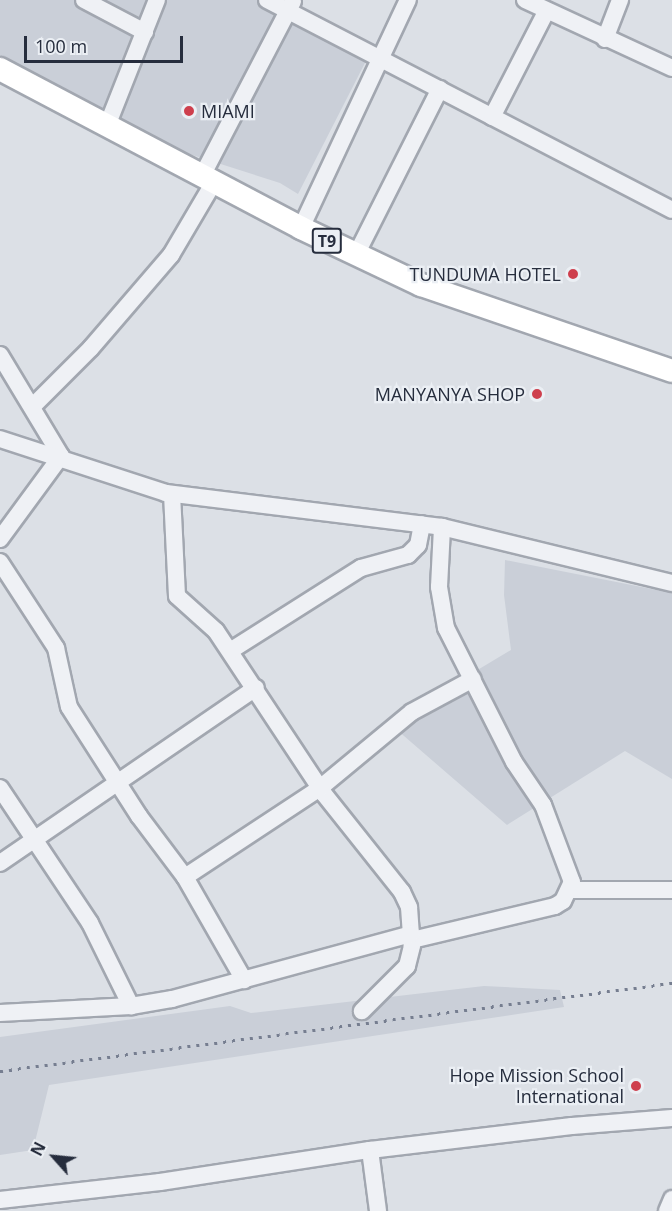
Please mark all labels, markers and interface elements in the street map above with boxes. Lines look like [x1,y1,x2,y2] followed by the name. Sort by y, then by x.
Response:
[27,24,186,62] scale bar
[35,34,87,58] text: 100 m
[201,100,255,122] place label: MIAMI
[182,104,196,118] marker: MIAMI
[310,228,344,254] road number: T9
[409,263,561,285] place label: TUNDUMA HOTEL
[566,267,580,281] marker: TUNDUMA HOTEL
[375,383,525,405] place label: MANYANYA SHOP
[530,387,544,401] marker: MANYANYA SHOP
[449,1065,624,1108] place label: Hope Mission School International
[629,1079,643,1093] marker: Hope Mission School International
[24,1127,84,1187] north arrow
[25,1138,51,1160] text: N

